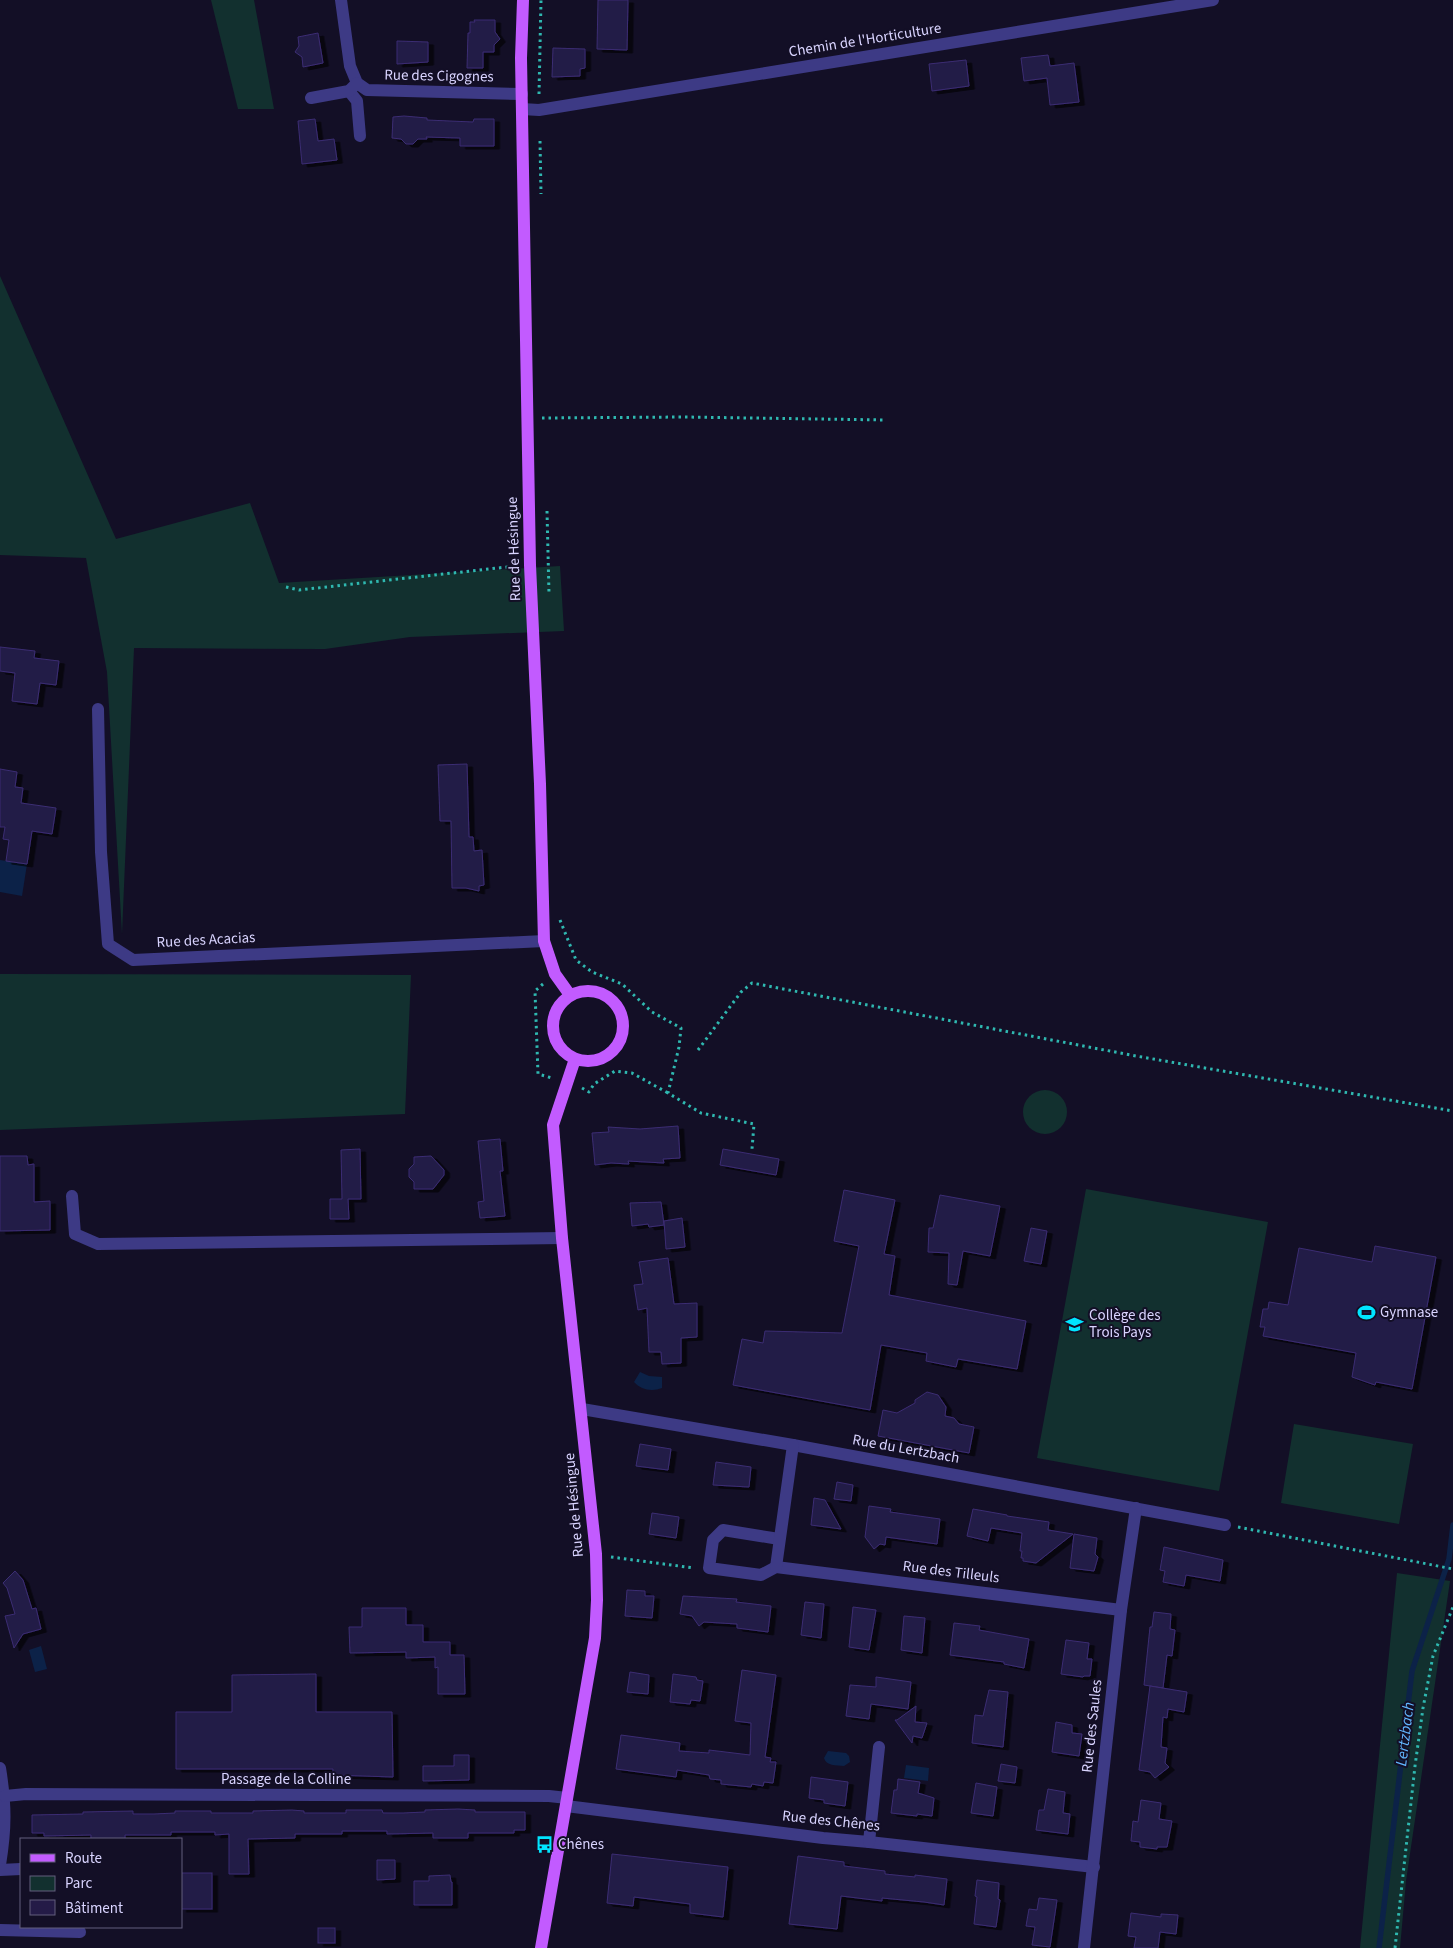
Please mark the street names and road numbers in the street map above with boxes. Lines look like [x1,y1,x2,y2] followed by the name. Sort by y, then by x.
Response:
[787,18,943,62] street label: Chemin de l'Horticulture
[384,65,494,87] street label: Rue des Cigognes
[502,496,526,602] street label: Rue de Hésingue
[156,927,256,953] street label: Rue des Acacias
[851,1429,961,1469] street label: Rue du Lertzbach
[559,1452,589,1558] street label: Rue de Hésingue
[901,1556,1001,1588] street label: Rue des Tilleuls
[1077,1678,1107,1774] street label: Rue des Saules
[221,1769,351,1790] street label: Passage de la Colline
[781,1805,881,1837] street label: Rue des Chênes

